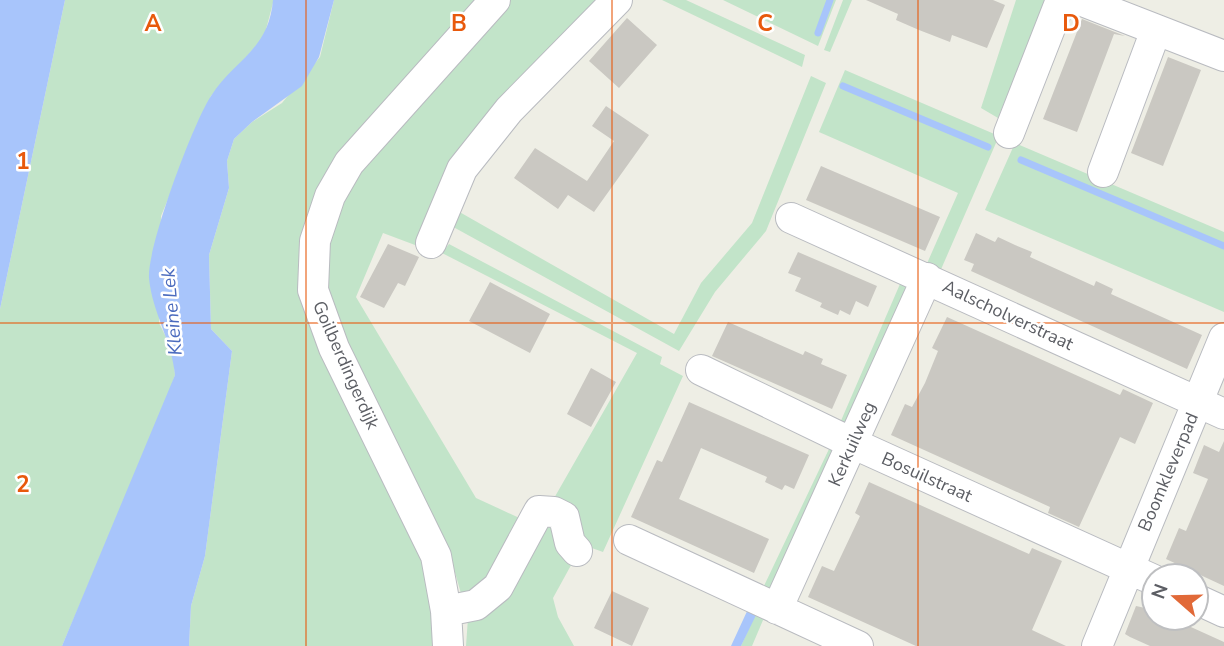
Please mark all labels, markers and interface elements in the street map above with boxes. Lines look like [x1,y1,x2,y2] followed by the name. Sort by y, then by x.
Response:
[144,8,162,39] text: A
[451,8,467,39] text: B
[757,8,773,39] text: C
[1062,8,1080,39] text: D
[16,146,30,177] text: 1
[155,267,189,357] water label: Kleine Lek
[939,274,1078,356] street label: Aalscholverstraat
[307,297,385,434] street label: Goilberdingerdijk
[823,398,881,490] street label: Kerkuilweg
[1132,409,1204,535] street label: Boomkleverpad
[878,446,977,508] street label: Bosuilstraat
[16,469,30,500] text: 2
[1140,562,1210,632] north arrow
[1145,580,1175,603] text: N

